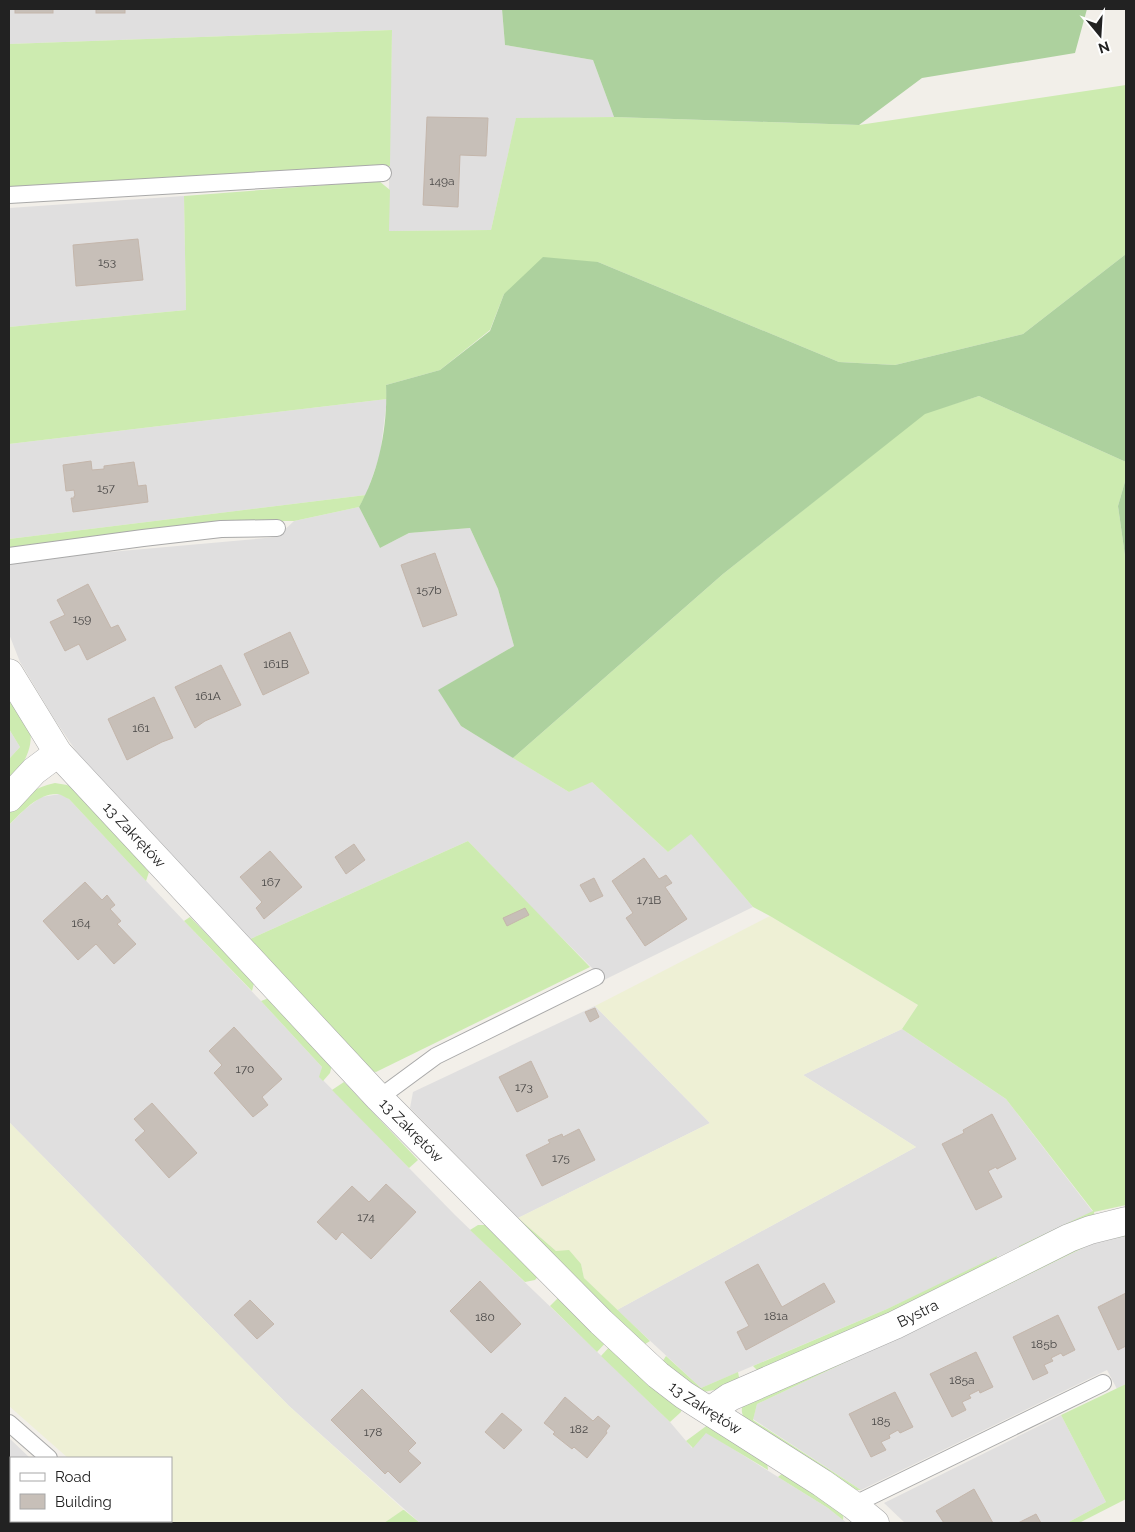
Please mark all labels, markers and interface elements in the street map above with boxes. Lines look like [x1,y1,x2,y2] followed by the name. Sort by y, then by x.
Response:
[1075,10,1125,60] north arrow
[1096,38,1112,57] text: N
[429,174,455,188] house number: 149a
[98,255,116,269] house number: 153
[97,481,116,495] house number: 157
[416,583,442,597] house number: 157b
[73,612,91,626] house number: 159
[263,657,289,671] house number: 161B
[195,689,221,703] house number: 161A
[132,721,150,735] house number: 161
[99,798,169,872] street label: 13 Zakrętów
[262,875,281,889] house number: 167
[637,893,661,907] house number: 171B
[72,916,91,930] house number: 164
[236,1062,254,1076] house number: 170
[515,1080,533,1094] house number: 173
[376,1095,447,1167] street label: 13 Zakrętów
[552,1151,570,1165] house number: 175
[357,1210,375,1224] house number: 174
[894,1296,941,1331] street label: Bystra
[764,1309,788,1323] house number: 181a
[475,1310,495,1324] house number: 180
[1031,1337,1057,1351] house number: 185b
[949,1373,975,1387] house number: 185a
[665,1378,745,1438] street label: 13 Zakrętów
[872,1414,891,1428] house number: 185
[570,1422,588,1436] house number: 182
[364,1425,382,1439] house number: 178
[10,1457,172,1522] legend
[55,1468,91,1486] text: Road
[55,1493,112,1511] text: Building

